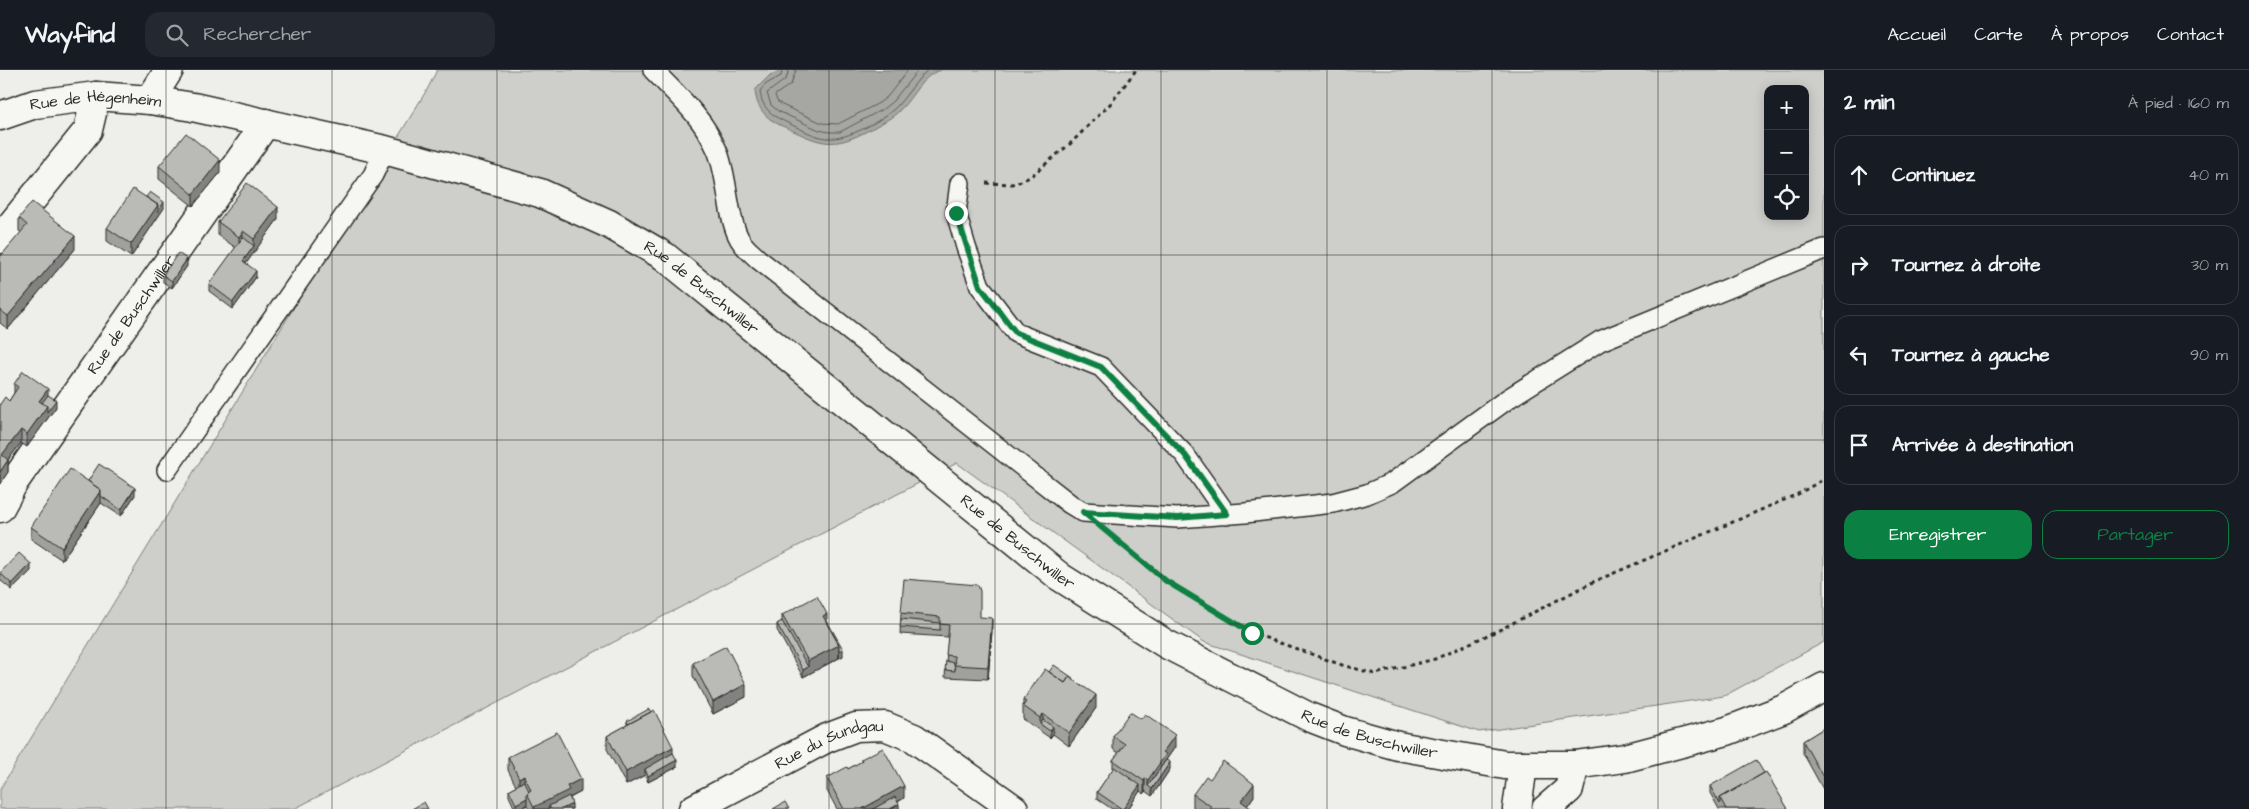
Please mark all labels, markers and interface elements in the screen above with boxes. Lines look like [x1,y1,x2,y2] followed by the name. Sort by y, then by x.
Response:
[145,12,495,57] search box
[25,18,115,52] text: Wayfind
[163,21,191,49] icon: search
[203,21,311,48] text: Rechercher
[1887,22,1946,47] text: Accueil
[1974,22,2023,47] text: Carte
[2051,22,2129,47] text: À propos
[2157,22,2224,47] text: Contact
[28,85,164,116] street label: Rue de Hégenheim
[1764,85,1809,220] map controls
[1764,85,1809,130] button: +
[1844,88,1894,117] text: 2 min
[2128,92,2229,114] text: À pied · 160 m
[1764,130,1809,175] button: −
[1845,161,1873,189] icon: ahead
[1892,162,1975,189] text: Continuez
[2188,164,2228,186] text: 40 m
[1764,175,1809,220] button: locate
[945,202,968,225] route end
[640,236,764,340] street label: Rue de Buschwiller
[82,250,181,379] street label: Rue de Buschwiller
[1845,251,1873,279] icon: right
[1892,252,2040,279] text: Tournez à droite
[2191,254,2228,276] text: 30 m
[1845,341,1873,369] icon: left
[1892,342,2050,369] text: Tournez à gauche
[2190,344,2228,366] text: 90 m
[1845,431,1873,459] icon: arrive
[1892,432,2073,459] text: Arrivée à destination
[956,489,1079,595] street label: Rue de Buschwiller
[1844,510,2032,559] button: Enregistrer
[2042,510,2229,559] button: Partager
[1241,622,1264,645] route start
[1297,704,1440,764] street label: Rue de Buschwiller
[771,715,884,775] street label: Rue du Sundgau

